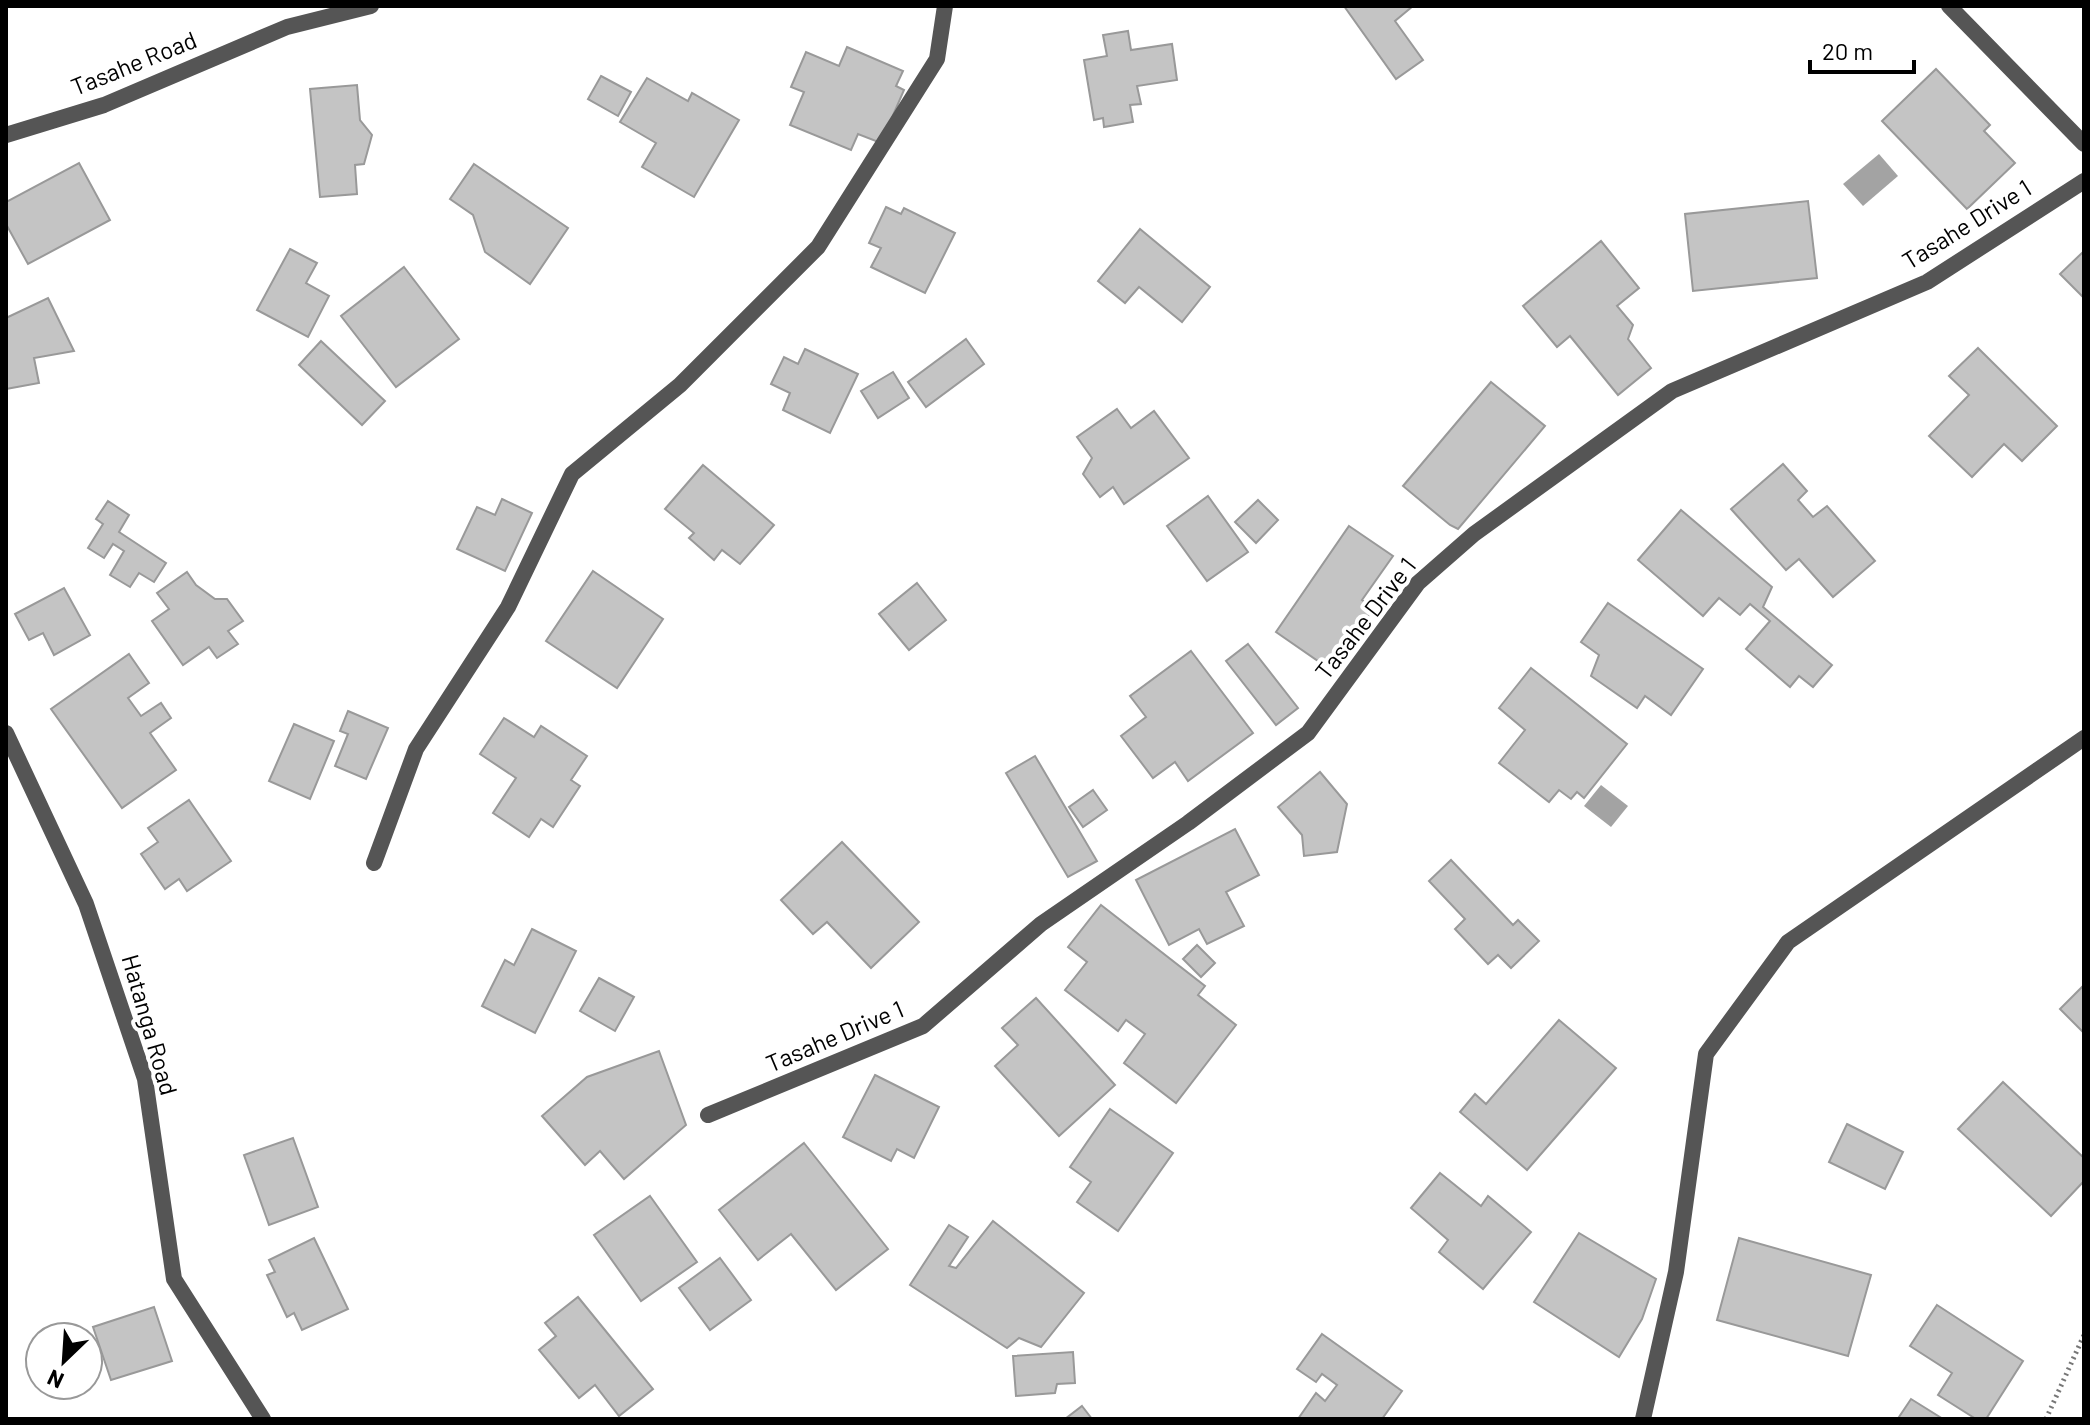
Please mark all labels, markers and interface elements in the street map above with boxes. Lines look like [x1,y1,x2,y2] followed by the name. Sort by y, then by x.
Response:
[66,24,200,101] street label: Tasahe Road
[1810,24,1914,74] scale bar
[1822,36,1873,65] text: 20 m
[1896,173,2036,275] street label: Tasahe Drive 1
[1308,551,1421,685] street label: Tasahe Drive 1
[117,951,184,1098] street label: Hatanga Road
[761,994,907,1078] street label: Tasahe Drive 1
[24,1321,104,1401] north arrow
[43,1365,67,1395] text: N

